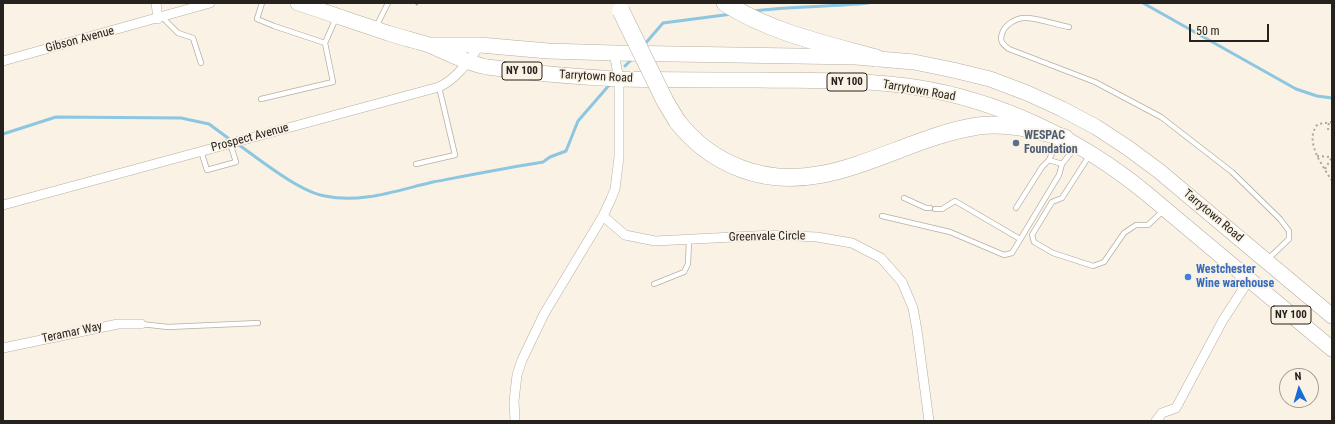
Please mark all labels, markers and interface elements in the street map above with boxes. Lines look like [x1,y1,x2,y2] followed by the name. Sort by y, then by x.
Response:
[1191,16,1271,42] scale bar
[44,24,116,56] street label: Gibson Avenue
[1196,24,1220,38] text: 50 m
[502,62,542,80] road number: NY 100
[559,68,633,86] street label: Tarrytown Road
[827,73,867,91] road number: NY 100
[881,78,957,104] street label: Tarrytown Road
[210,121,290,155] street label: Prospect Avenue
[1024,129,1078,157] place label: WESPAC Foundation
[1011,138,1021,148] marker: WESPAC Foundation
[1180,187,1246,245] street label: Tarrytown Road
[729,229,805,245] street label: Greenvale Circle
[1196,263,1274,291] place label: Westchester Wine warehouse
[1183,272,1193,282] marker: Westchester Wine warehouse
[1271,306,1311,324] road number: NY 100
[41,320,103,346] street label: Teramar Way
[1279,368,1319,408] north arrow
[1294,370,1302,383] text: N

